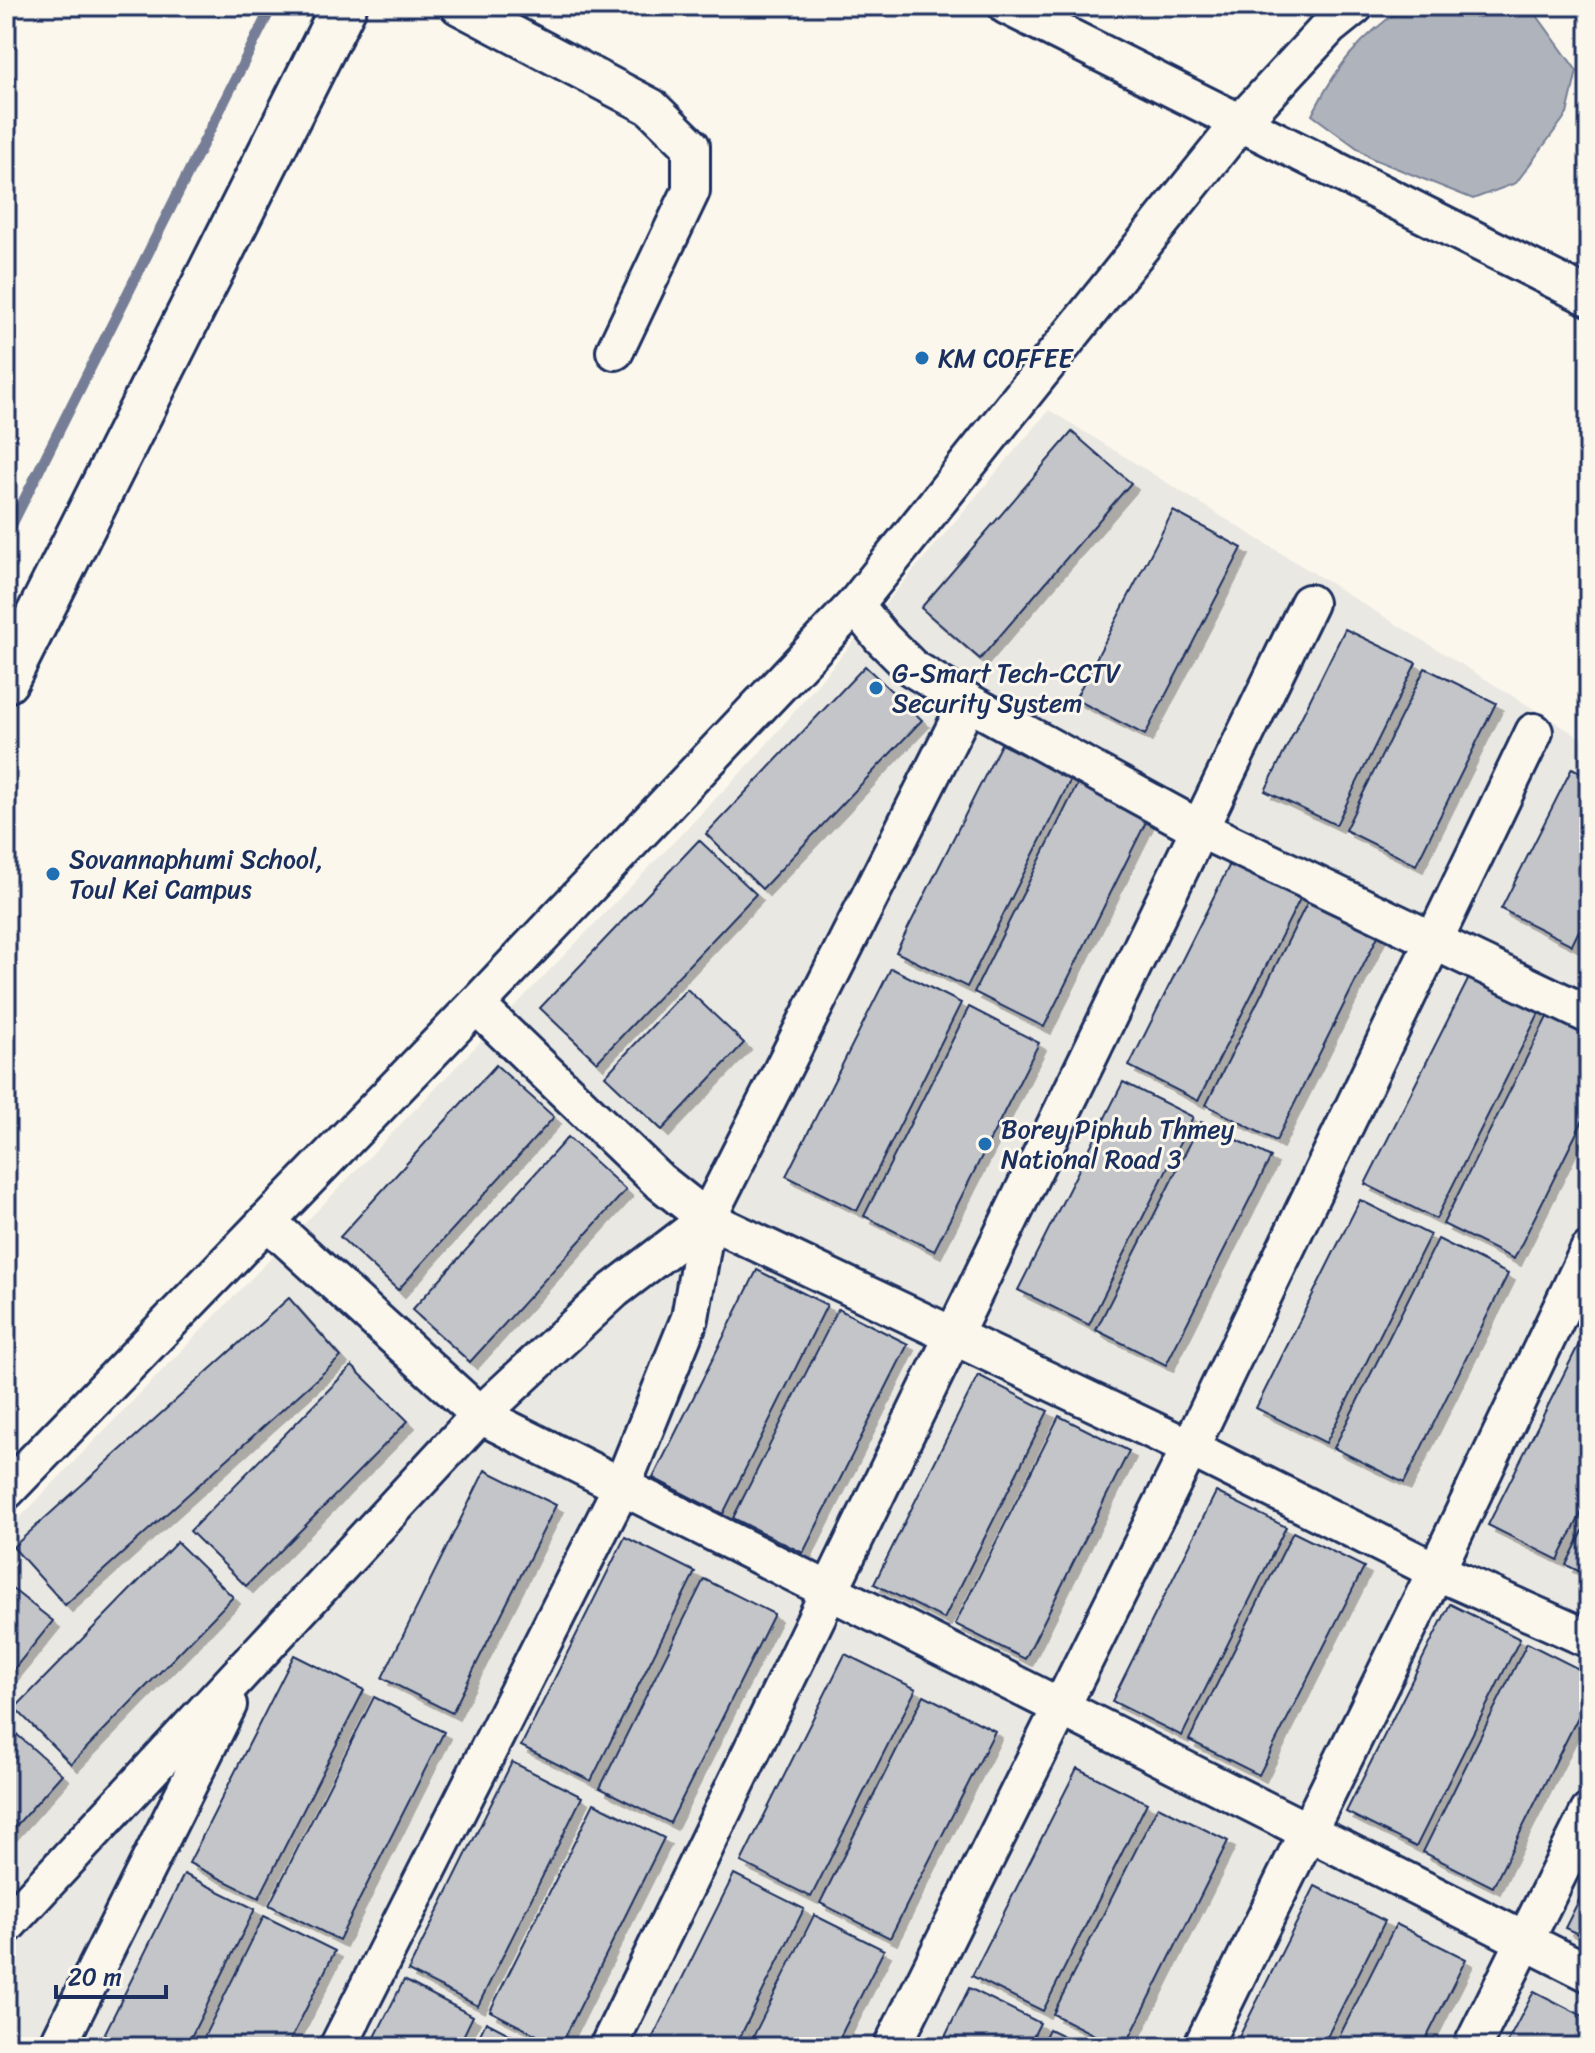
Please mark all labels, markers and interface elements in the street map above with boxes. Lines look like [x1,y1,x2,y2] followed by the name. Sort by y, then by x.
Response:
[938,335,1074,381] place label: KM COFFEE
[913,349,931,367] marker: KM COFFEE
[892,650,1121,726] place label: G-Smart Tech-CCTV Security System
[867,679,885,697] marker: G-Smart Tech-CCTV Security System
[69,836,323,912] place label: Sovannaphumi School, Toul Kei Campus
[44,865,62,883] marker: Sovannaphumi School, Toul Kei Campus
[1001,1106,1235,1182] place label: Borey Piphub Thmey National Road 3
[976,1135,994,1153] marker: Borey Piphub Thmey National Road 3
[56,1949,166,1999] scale bar
[68,1956,122,1998] text: 20 m

